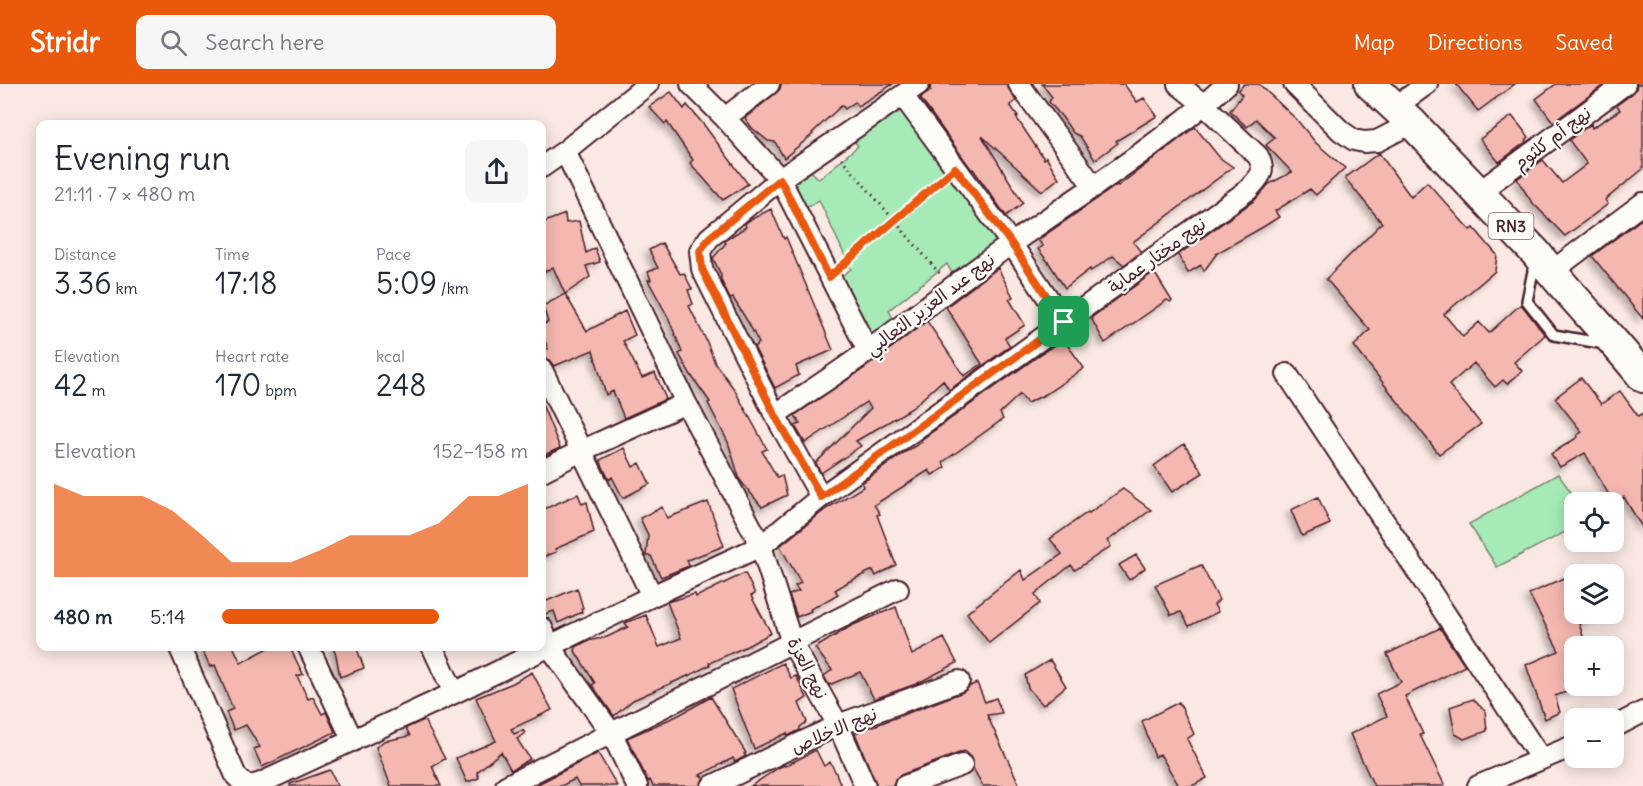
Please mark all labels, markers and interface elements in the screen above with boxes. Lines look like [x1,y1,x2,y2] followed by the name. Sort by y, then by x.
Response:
[136,15,556,69] search box
[30,24,100,60] text: Stridr
[157,26,190,59] icon: search
[205,28,324,56] text: Search here
[1354,29,1395,56] text: Map
[1428,29,1522,56] text: Directions
[1555,29,1613,56] text: Saved
[1508,101,1597,177] street label: نهج أم كلثوم
[54,137,230,179] text: Evening run
[465,140,528,203] button: share
[54,181,195,206] text: 21:11 · 7 × 480 m
[1103,212,1211,299] street label: نهج مختار عماية
[1488,213,1534,239] road number: RN3
[54,244,116,264] text: Distance
[215,244,250,264] text: Time
[376,244,411,264] text: Pace
[861,248,1002,364] street label: نهج عبد العزيز الثعالبي
[54,264,112,302] text: 3.36
[215,264,278,302] text: 17:18
[376,264,437,302] text: 5:09
[112,278,138,298] text: km
[437,278,469,298] text: /km
[1038,296,1089,347] pin
[1047,305,1080,338] icon: arrive
[54,346,120,366] text: Elevation
[215,346,289,366] text: Heart rate
[376,346,405,366] text: kcal
[54,366,88,404] text: 42
[215,366,261,404] text: 170
[376,366,427,404] text: 248
[88,380,106,400] text: m
[261,380,297,400] text: bpm
[54,438,136,463] text: Elevation
[433,438,528,463] text: 152–158 m
[1564,492,1624,768] map controls
[1564,492,1624,552] button: locate
[1564,564,1624,624] button: layers
[54,604,113,629] text: 480 m
[150,604,186,629] text: 5:14
[782,633,833,703] street label: نهج العزة
[1564,636,1624,696] button: +
[787,702,881,759] street label: نهج الاخلاص
[1564,708,1624,768] button: −

